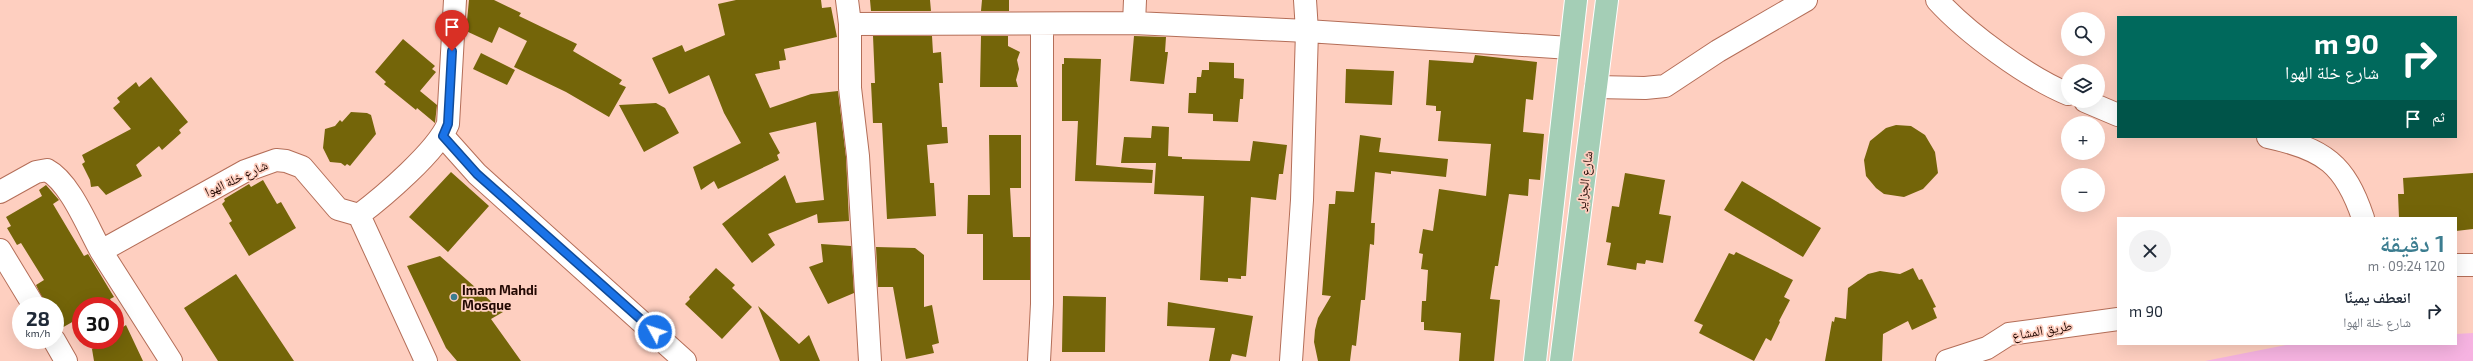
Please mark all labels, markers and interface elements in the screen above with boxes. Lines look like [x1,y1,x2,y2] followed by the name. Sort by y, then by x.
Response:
[435,10,469,51] pin
[2061,12,2105,212] map controls
[2061,12,2105,56] button: search
[441,16,463,38] icon: arrive
[2314,26,2379,60] text: 90 m
[2393,32,2445,84] icon: right
[2285,61,2379,83] text: شارع خلة الهوا
[2061,64,2105,108] button: layers
[2432,107,2445,125] text: ثم
[2402,108,2424,130] icon: arrive
[2061,116,2105,160] button: +
[1572,150,1598,213] street label: شارع الجزاير
[202,156,271,201] street label: شارع خلة الهوا
[2061,168,2105,212] button: −
[2380,228,2445,257] text: 1 دقيقة
[2129,230,2171,272] button: close
[2368,258,2445,274] text: 120 m · 09:24
[462,282,537,313] place label: Imam Mahdi Mosque
[2344,288,2411,306] text: انعطف يمينًا
[449,292,459,302] marker: Imam Mahdi Mosque
[72,297,124,349] speed limit sign: 30
[2423,300,2445,322] icon: right
[2129,302,2163,320] text: 90 m
[26,306,50,330] text: 28
[634,311,676,353] position arrow
[2343,314,2411,330] text: شارع خلة الهوا
[2011,317,2074,345] street label: طريق المشاع
[26,327,50,339] text: km/h

